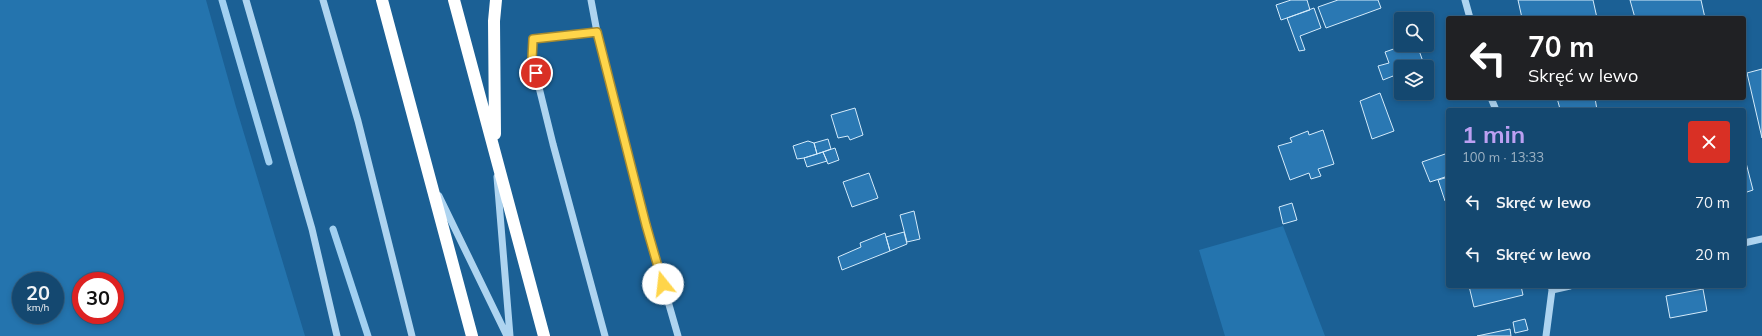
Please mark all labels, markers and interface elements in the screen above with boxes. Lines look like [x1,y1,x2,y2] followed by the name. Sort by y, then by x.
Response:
[1394,12,1434,100] map controls
[1394,12,1434,52] button: search
[1528,29,1594,64] text: 70 m
[1462,32,1514,84] icon: left
[519,56,553,90] pin
[1394,60,1434,100] button: layers
[525,62,547,84] icon: arrive
[1528,64,1638,87] text: Skręć w lewo
[1462,119,1525,149] text: 1 min
[1688,121,1730,163] button: close
[1462,149,1544,165] text: 100 m · 13:33
[1462,191,1484,213] icon: left
[1496,193,1591,212] text: Skręć w lewo
[1695,193,1730,212] text: 70 m
[1462,243,1484,265] icon: left
[1496,245,1591,264] text: Skręć w lewo
[1695,245,1730,264] text: 20 m
[642,263,684,305] position arrow
[72,272,124,324] speed limit sign: 30
[26,280,50,305] text: 20
[27,301,49,314] text: km/h

